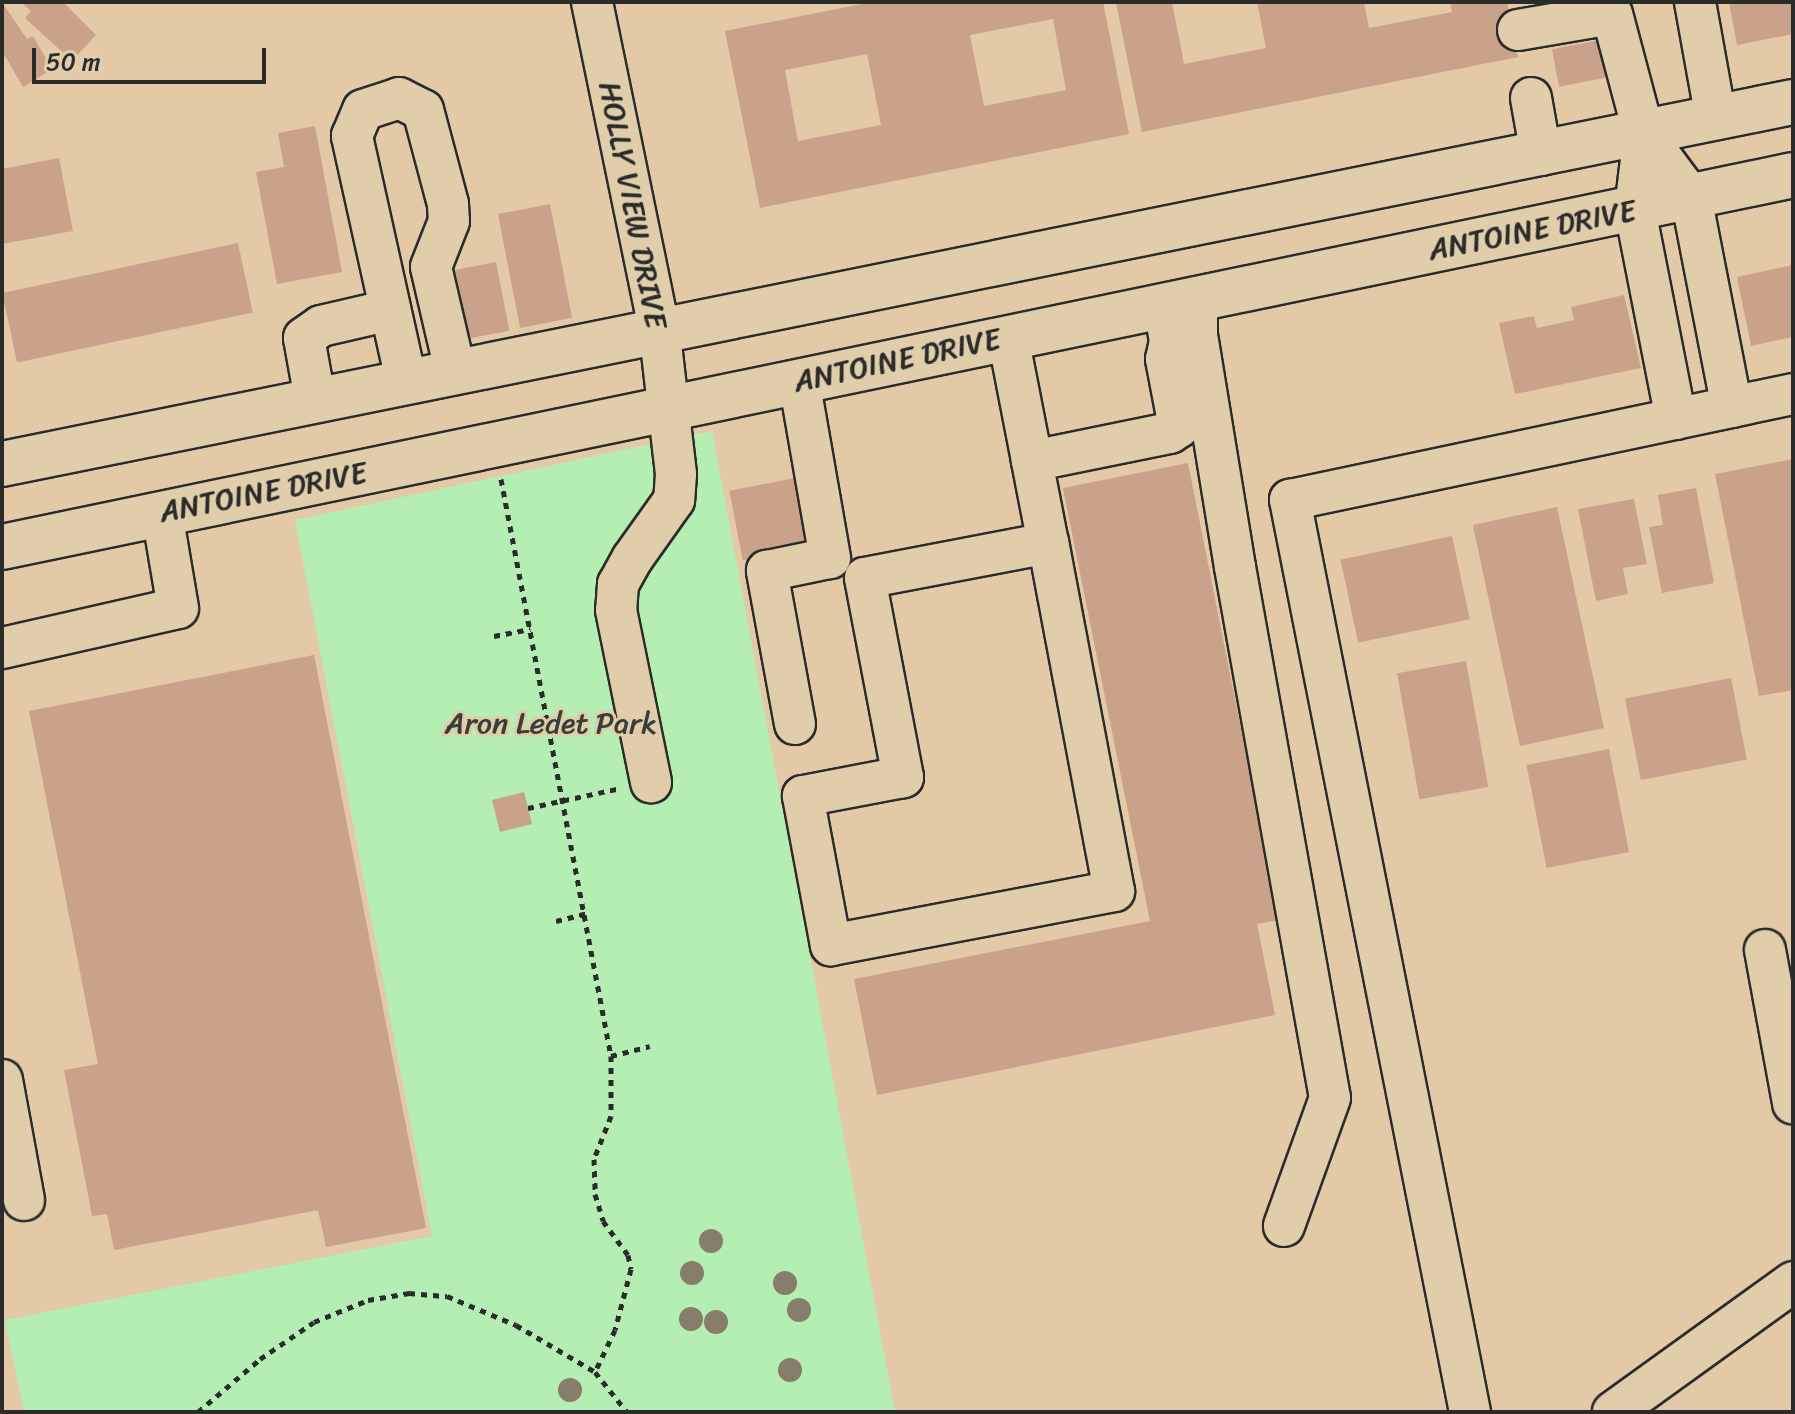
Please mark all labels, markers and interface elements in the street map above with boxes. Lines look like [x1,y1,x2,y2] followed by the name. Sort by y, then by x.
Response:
[36,32,270,82] scale bar
[46,41,101,83] text: 50 m
[591,77,675,333] street label: HOLLY VIEW DRIVE
[1424,192,1640,268] street label: ANTOINE DRIVE
[789,320,1005,400] street label: ANTOINE DRIVE
[155,454,371,530] street label: ANTOINE DRIVE
[444,705,658,741] park label: Aron Ledet Park

